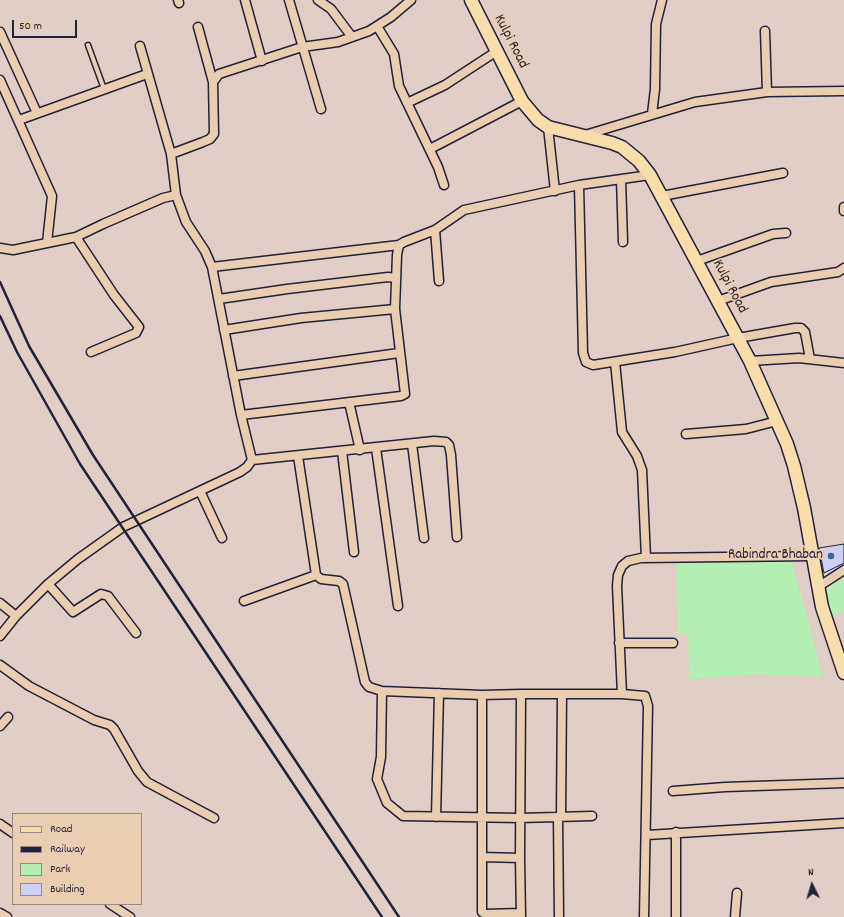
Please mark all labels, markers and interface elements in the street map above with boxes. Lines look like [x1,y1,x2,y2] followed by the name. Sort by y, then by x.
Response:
[14,12,79,38] scale bar
[489,12,531,72] street label: Kulpi Road
[19,18,42,35] text: 50 m
[707,257,751,317] street label: Kulpi Road
[728,547,823,565] place label: Rabindra Bhaban
[826,551,836,561] marker: Rabindra Bhaban
[12,813,142,905] legend
[50,821,72,838] text: Road
[50,841,85,858] text: Railway
[50,861,70,878] text: Park
[792,865,832,905] north arrow
[808,865,814,881] text: N
[50,881,85,898] text: Building

